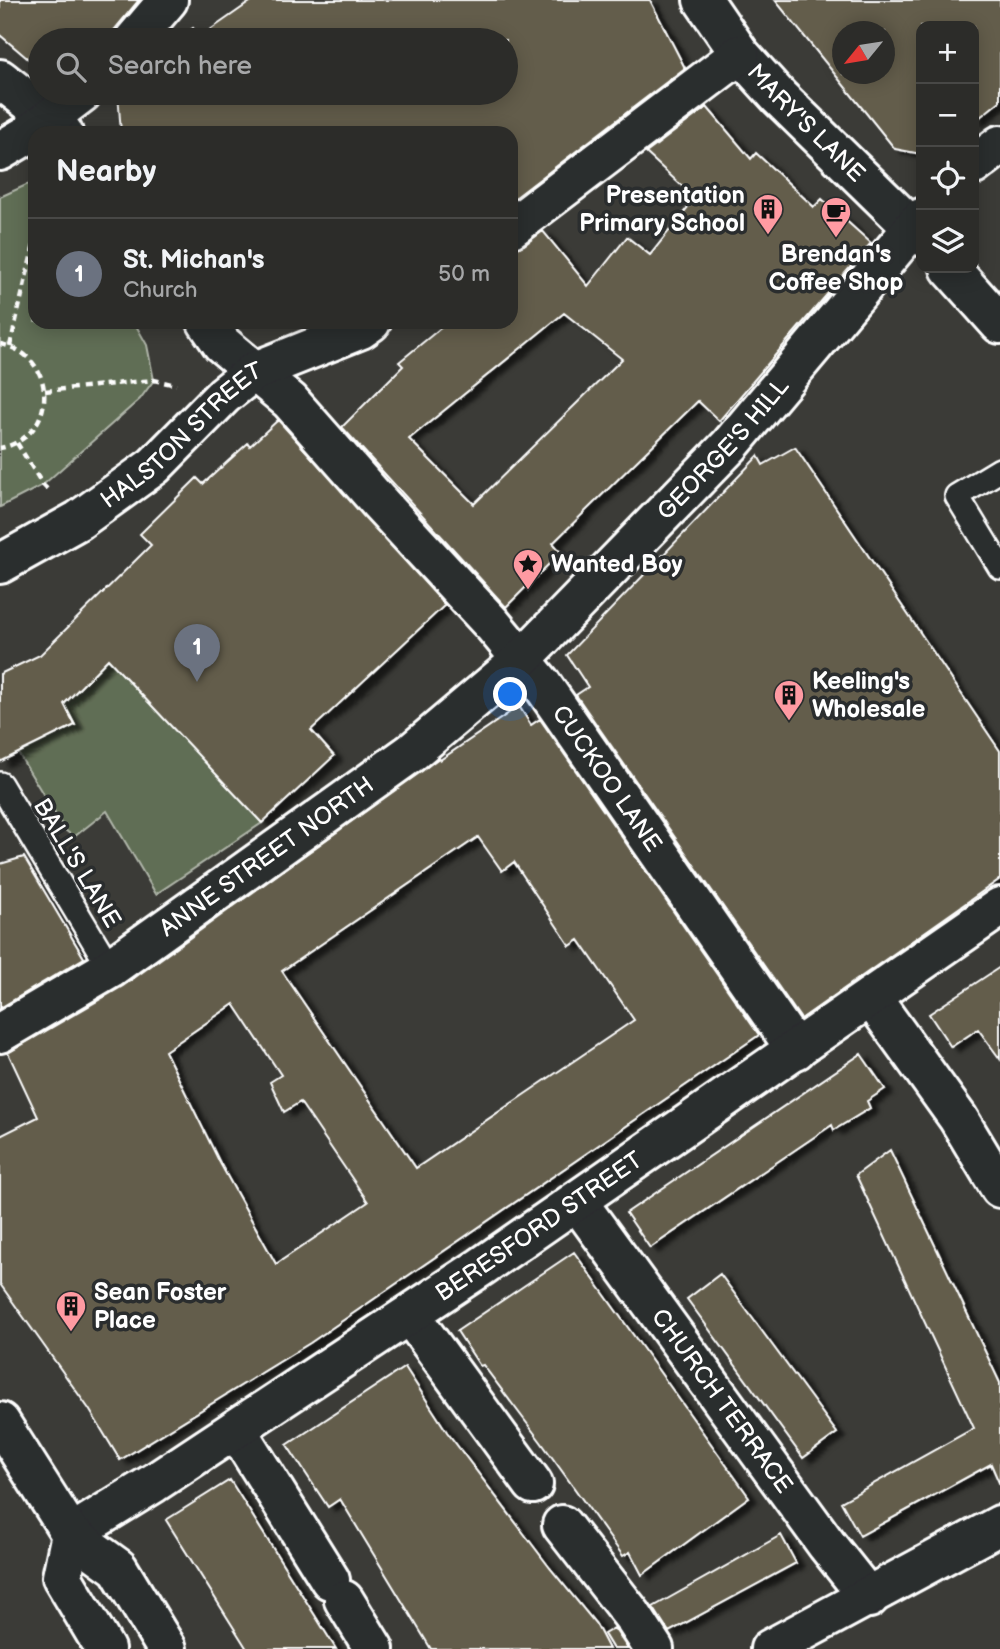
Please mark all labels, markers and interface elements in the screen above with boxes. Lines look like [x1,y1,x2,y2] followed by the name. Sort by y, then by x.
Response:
[832,21,895,84] north arrow
[916,21,979,273] map controls
[916,21,979,84] button: +
[28,28,518,105] search box
[52,48,90,86] icon: search
[108,51,252,82] text: Search here
[741,58,871,188] street label: MARY'S LANE
[916,84,979,147] button: −
[916,147,979,210] button: locate
[56,154,156,190] text: Nearby
[579,181,745,238] place label: Presentation Primary School
[751,192,785,236] building icon: Presentation Primary School
[819,195,853,239] cafe icon: Brendan's Coffee Shop
[916,210,979,273] button: layers
[769,240,903,297] place label: Brendan's Coffee Shop
[123,245,264,276] text: St. Michan's
[74,260,84,288] text: 1
[438,260,490,288] text: 50 m
[123,276,198,304] text: Church
[95,355,266,514] street label: HALSTON STREET
[651,372,795,526] street label: GEORGE'S HILL
[511,547,545,591] place icon: Wanted Boy
[551,550,683,579] place label: Wanted Boy
[174,624,220,682] pin: 1
[812,667,926,724] place label: Keeling's Wholesale
[493,677,527,711] your location
[772,678,806,722] building icon: Keeling's Wholesale
[546,699,668,857] street label: CUCKOO LANE
[154,770,379,943] street label: ANNE STREET NORTH
[27,793,127,933] street label: BALL'S LANE
[430,1145,648,1308] street label: BERESFORD STREET
[94,1278,227,1335] place label: Sean Foster Place
[54,1289,88,1333] building icon: Sean Foster Place
[646,1303,799,1499] street label: CHURCH TERRACE

